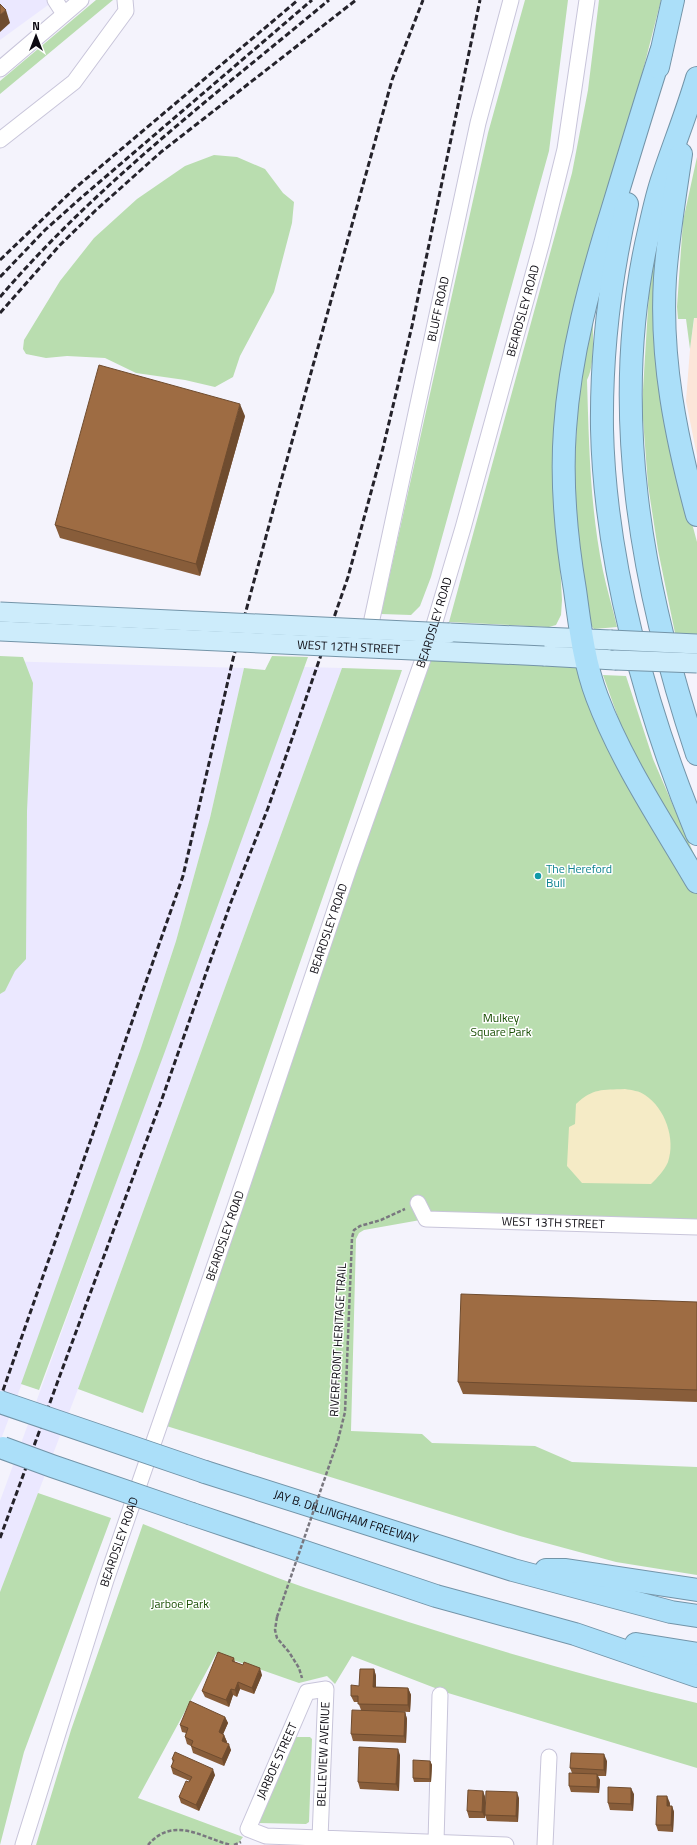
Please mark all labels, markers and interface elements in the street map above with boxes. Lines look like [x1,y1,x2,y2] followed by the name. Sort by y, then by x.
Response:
[16,16,56,56] north arrow
[32,18,40,34] text: N
[501,262,544,359] street label: BEARDSLEY ROAD
[422,274,454,343] street label: BLUFF ROAD
[411,574,457,670] street label: BEARDSLEY ROAD
[297,635,401,658] street label: WEST 12TH STREET
[546,859,612,892] place label: The Hereford Bull
[533,871,543,881] marker: The Hereford Bull
[304,880,352,976] street label: BEARDSLEY ROAD
[471,1008,532,1041] park label: Mulkey Square Park
[200,1188,249,1283] street label: BEARDSLEY ROAD
[501,1211,606,1233] street label: WEST 13TH STREET
[324,1262,351,1417] street label: RIVERFRONT HERITAGE TRAIL
[271,1484,421,1548] street label: JAY B. DILLINGHAM FREEWAY
[94,1494,143,1589] street label: BEARDSLEY ROAD
[151,1594,209,1613] park label: Jarboe Park
[311,1701,334,1807] street label: BELLEVIEW AVENUE
[251,1719,302,1802] street label: JARBOE STREET

